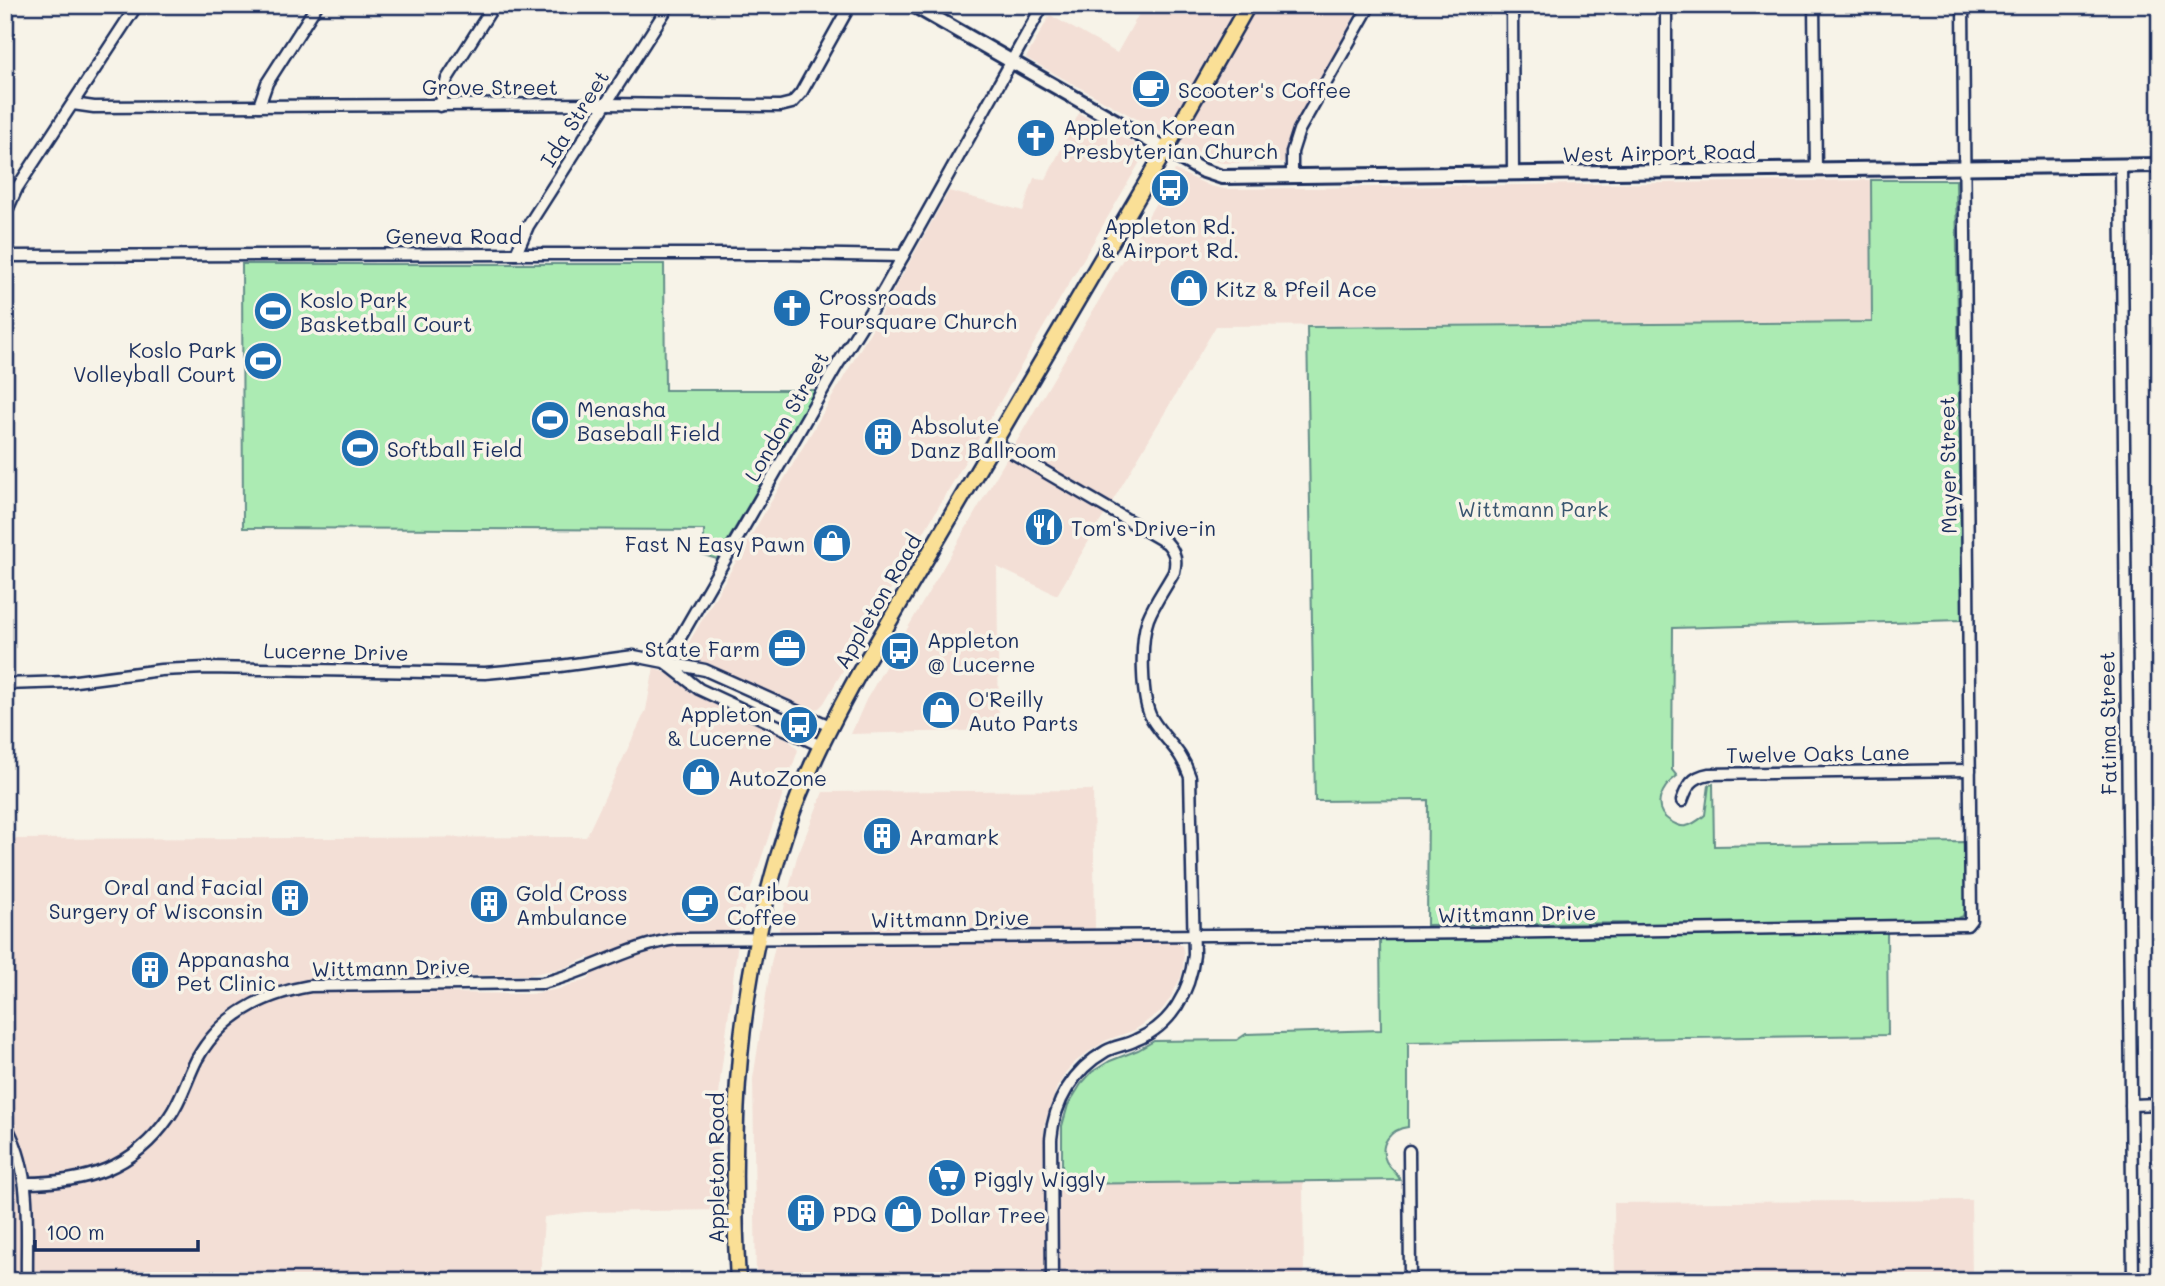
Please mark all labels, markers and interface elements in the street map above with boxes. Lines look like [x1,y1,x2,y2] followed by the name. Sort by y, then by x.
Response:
[534,65,614,171] street label: Ida Street
[1130,68,1172,110] cafe icon: Scooter's Coffee
[422,73,558,100] street label: Grove Street
[1178,76,1351,103] place label: Scooter's Coffee
[1063,113,1278,164] place label: Appleton Korean Presbyterian Church
[1015,117,1057,159] church icon: Appleton Korean Presbyterian Church
[1562,137,1756,167] street label: West Airport Road
[1149,167,1191,209] bus stop icon: Appleton Rd. & Airport Rd.
[1101,212,1239,263] place label: Appleton Rd. & Airport Rd.
[386,222,522,249] street label: Geneva Road
[1168,267,1210,309] shop icon: Kitz & Pfeil Ace
[1216,275,1377,302] place label: Kitz & Pfeil Ace
[819,283,1017,334] place label: Crossroads Foursquare Church
[300,286,472,337] place label: Koslo Park Basketball Court
[771,287,813,329] church icon: Crossroads Foursquare Church
[252,290,294,332] sports icon: Koslo Park Basketball Court
[73,336,236,387] place label: Koslo Park Volleyball Court
[242,340,284,382] sports icon: Koslo Park Volleyball Court
[738,346,834,486] street label: London Street
[577,395,720,446] place label: Menasha Baseball Field
[1932,396,1962,534] street label: Mayer Street
[529,399,571,441] sports icon: Menasha Baseball Field
[910,412,1056,463] place label: Absolute Danz Ballroom
[862,416,904,458] building icon: Absolute Danz Ballroom
[339,427,381,469] sports icon: Softball Field
[387,435,522,462] place label: Softball Field
[1458,495,1608,522] park label: Wittmann Park
[1023,506,1065,548] restaurant icon: Tom's Drive-in
[1071,514,1216,541] place label: Tom's Drive-in
[811,522,853,564] shop icon: Fast N Easy Pawn
[828,529,926,673] street label: Appleton Road
[625,530,805,557] place label: Fast N Easy Pawn
[927,626,1035,677] place label: Appleton @ Lucerne
[766,627,808,669] office icon: State Farm
[879,630,921,672] bus stop icon: Appleton @ Lucerne
[645,635,760,662] place label: State Farm
[263,636,409,666] street label: Lucerne Drive
[2092,651,2122,795] street label: Fatima Street
[968,685,1078,736] place label: O'Reilly Auto Parts
[920,689,962,731] shop icon: O'Reilly Auto Parts
[667,700,772,751] place label: Appleton & Lucerne
[778,704,820,746] bus stop icon: Appleton & Lucerne
[1726,738,1910,768] street label: Twelve Oaks Lane
[680,756,722,798] shop icon: AutoZone
[728,764,827,791] place label: AutoZone
[861,815,903,857] building icon: Aramark
[909,823,999,850] place label: Aramark
[49,873,263,924] place label: Oral and Facial Surgery of Wisconsin
[269,877,311,919] building icon: Oral and Facial Surgery of Wisconsin
[516,879,628,930] place label: Gold Cross Ambulance
[727,879,809,930] place label: Caribou Coffee
[468,883,510,925] building icon: Gold Cross Ambulance
[679,883,721,925] cafe icon: Caribou Coffee
[1437,898,1597,928] street label: Wittmann Drive
[870,903,1030,933] street label: Wittmann Drive
[177,945,290,996] place label: Appanasha Pet Clinic
[129,949,171,991] building icon: Appanasha Pet Clinic
[311,952,471,982] street label: Wittmann Drive
[702,1092,729,1244] street label: Appleton Road
[926,1157,968,1199] supermarket icon: Piggly Wiggly
[974,1165,1106,1192] place label: Piggly Wiggly
[785,1192,827,1234] building icon: PDQ
[882,1193,924,1235] shop icon: Dollar Tree
[833,1200,877,1227] place label: PDQ
[930,1201,1046,1228] place label: Dollar Tree
[35,1209,198,1253] scale bar
[46,1218,105,1245] text: 100 m

